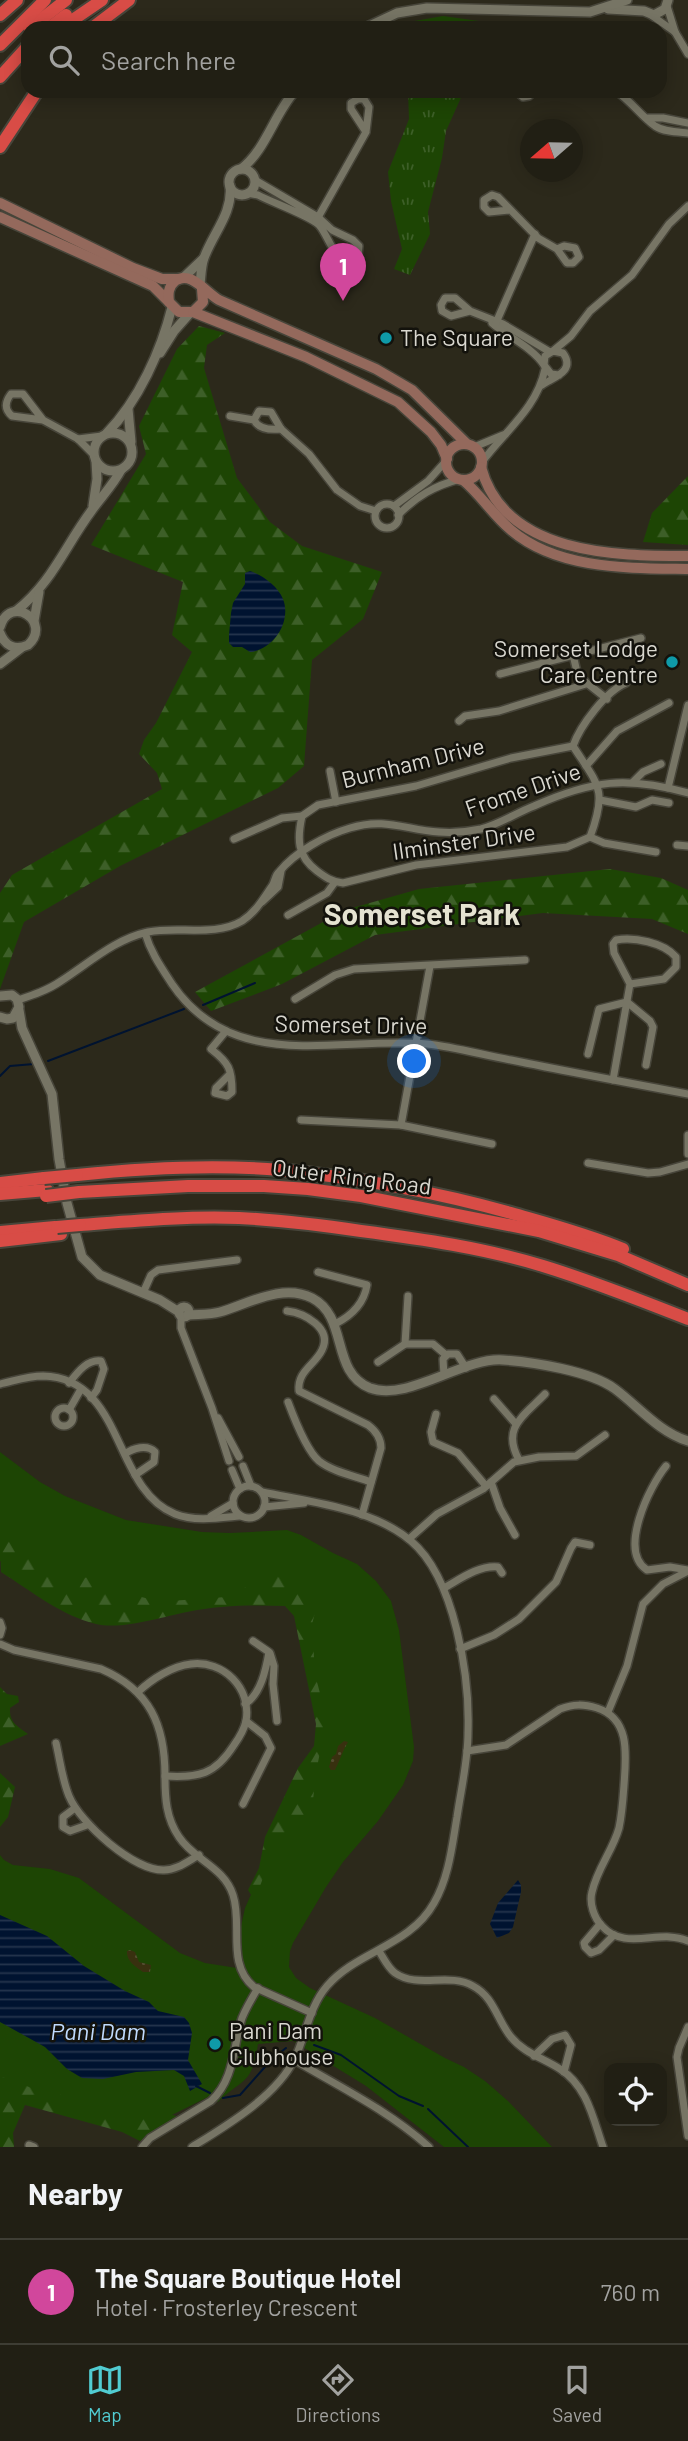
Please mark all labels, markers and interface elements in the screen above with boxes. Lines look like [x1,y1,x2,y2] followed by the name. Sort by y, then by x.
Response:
[21,21,667,98] search box
[45,41,83,79] icon: search
[101,44,236,75] text: Search here
[520,119,583,182] north arrow
[320,243,366,301] pin: 1
[400,323,513,351] place label: The Square
[378,330,394,346] marker: The Square
[494,634,658,688] place label: Somerset Lodge Care Centre
[664,654,680,670] marker: Somerset Lodge Care Centre
[338,731,487,793] street label: Burnham Drive
[461,756,584,822] street label: Frome Drive
[391,817,537,865] street label: Ilminster Drive
[324,895,520,931] district label: Somerset Park
[274,1009,428,1039] street label: Somerset Drive
[397,1044,431,1078] your location
[271,1152,433,1200] street label: Outer Ring Road
[50,2016,146,2045] water label: Pani Dam
[229,2016,334,2070] place label: Pani Dam Clubhouse
[207,2036,223,2052] marker: Pani Dam Clubhouse
[604,2063,667,2126] map controls
[604,2063,667,2126] button: locate
[28,2175,123,2211] text: Nearby
[95,2262,401,2293] text: The Square Boutique Hotel
[47,2278,55,2306] text: 1
[601,2278,660,2306] text: 760 m
[95,2293,358,2321] text: Hotel · Frosterley Crescent
[86,2361,124,2426] tab: Map
[296,2361,381,2426] tab: Directions
[552,2361,602,2426] tab: Saved

